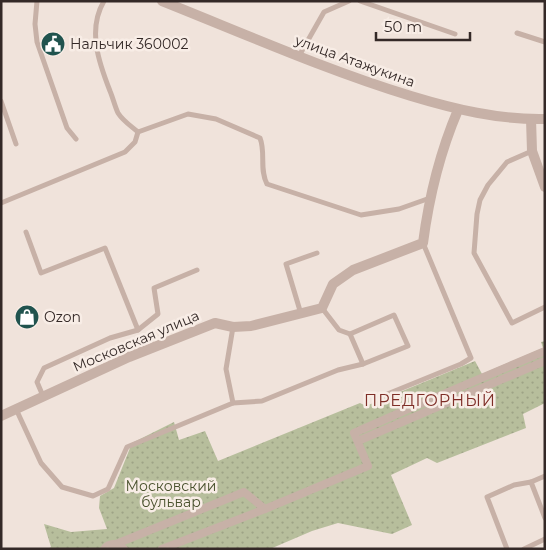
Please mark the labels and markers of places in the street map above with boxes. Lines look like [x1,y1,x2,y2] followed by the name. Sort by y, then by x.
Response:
[40,31,66,57] public building icon: Нальчик 360002
[70,35,188,53] place label: Нальчик 360002
[14,304,40,330] shop icon: Ozon
[44,308,81,326] place label: Ozon

